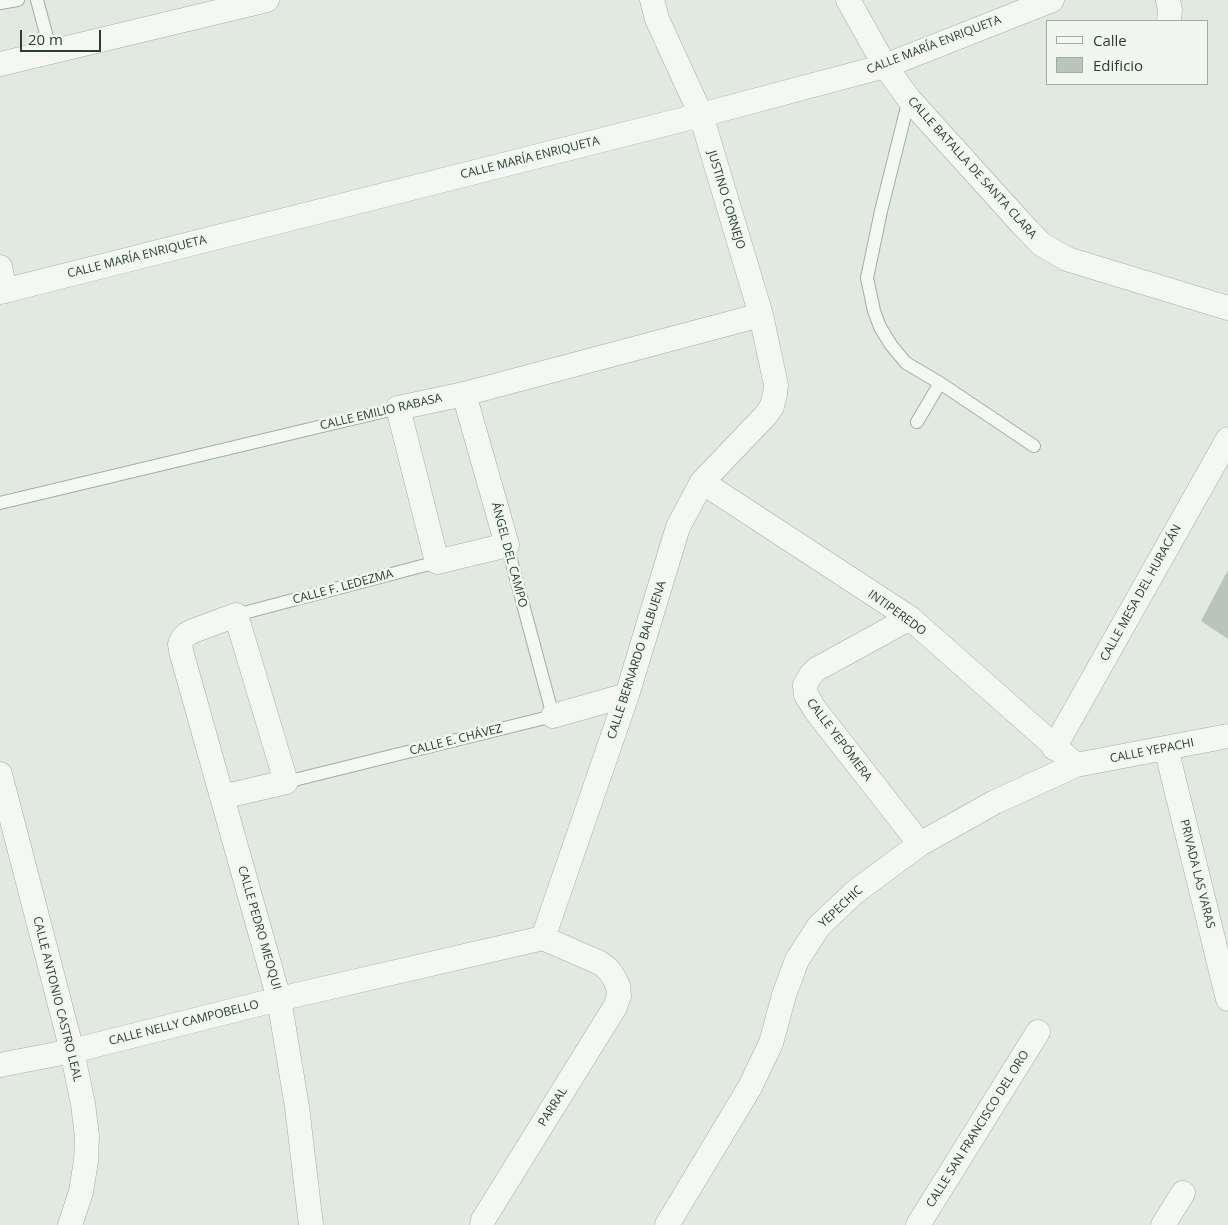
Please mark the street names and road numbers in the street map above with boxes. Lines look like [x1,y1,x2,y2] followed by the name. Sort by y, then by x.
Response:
[865,13,1003,77] street label: CALLE MARÍA ENRIQUETA
[905,94,1039,242] street label: CALLE BATALLA DE SANTA CLARA
[459,134,601,182] street label: CALLE MARÍA ENRIQUETA
[704,149,748,251] street label: JUSTINO CORNEJO
[66,233,208,281] street label: CALLE MARÍA ENRIQUETA
[319,391,443,433] street label: CALLE EMILIO RABASA
[488,501,530,609] street label: ÁNGEL DEL CAMPO
[1097,522,1185,664] street label: CALLE MESA DEL HURACÁN
[291,567,395,607] street label: CALLE F. LEDEZMA
[605,579,669,741] street label: CALLE BERNARDO BALBUENA
[865,587,929,639] street label: INTIPEREDO
[803,696,875,784] street label: CALLE YEPÓMERA
[408,722,504,758] street label: CALLE E. CHÁVEZ
[1109,736,1195,766] street label: CALLE YEPACHI
[1176,818,1218,930] street label: PRIVADA LAS VARAS
[234,864,284,992] street label: CALLE PEDRO MEOQUI
[816,883,866,931] street label: YEPECHIC
[29,915,85,1083] street label: CALLE ANTONIO CASTRO LEAL
[107,997,261,1049] street label: CALLE NELLY CAMPOBELLO
[924,1048,1032,1210] street label: CALLE SAN FRANCISCO DEL ORO
[535,1085,571,1129] street label: PARRAL

